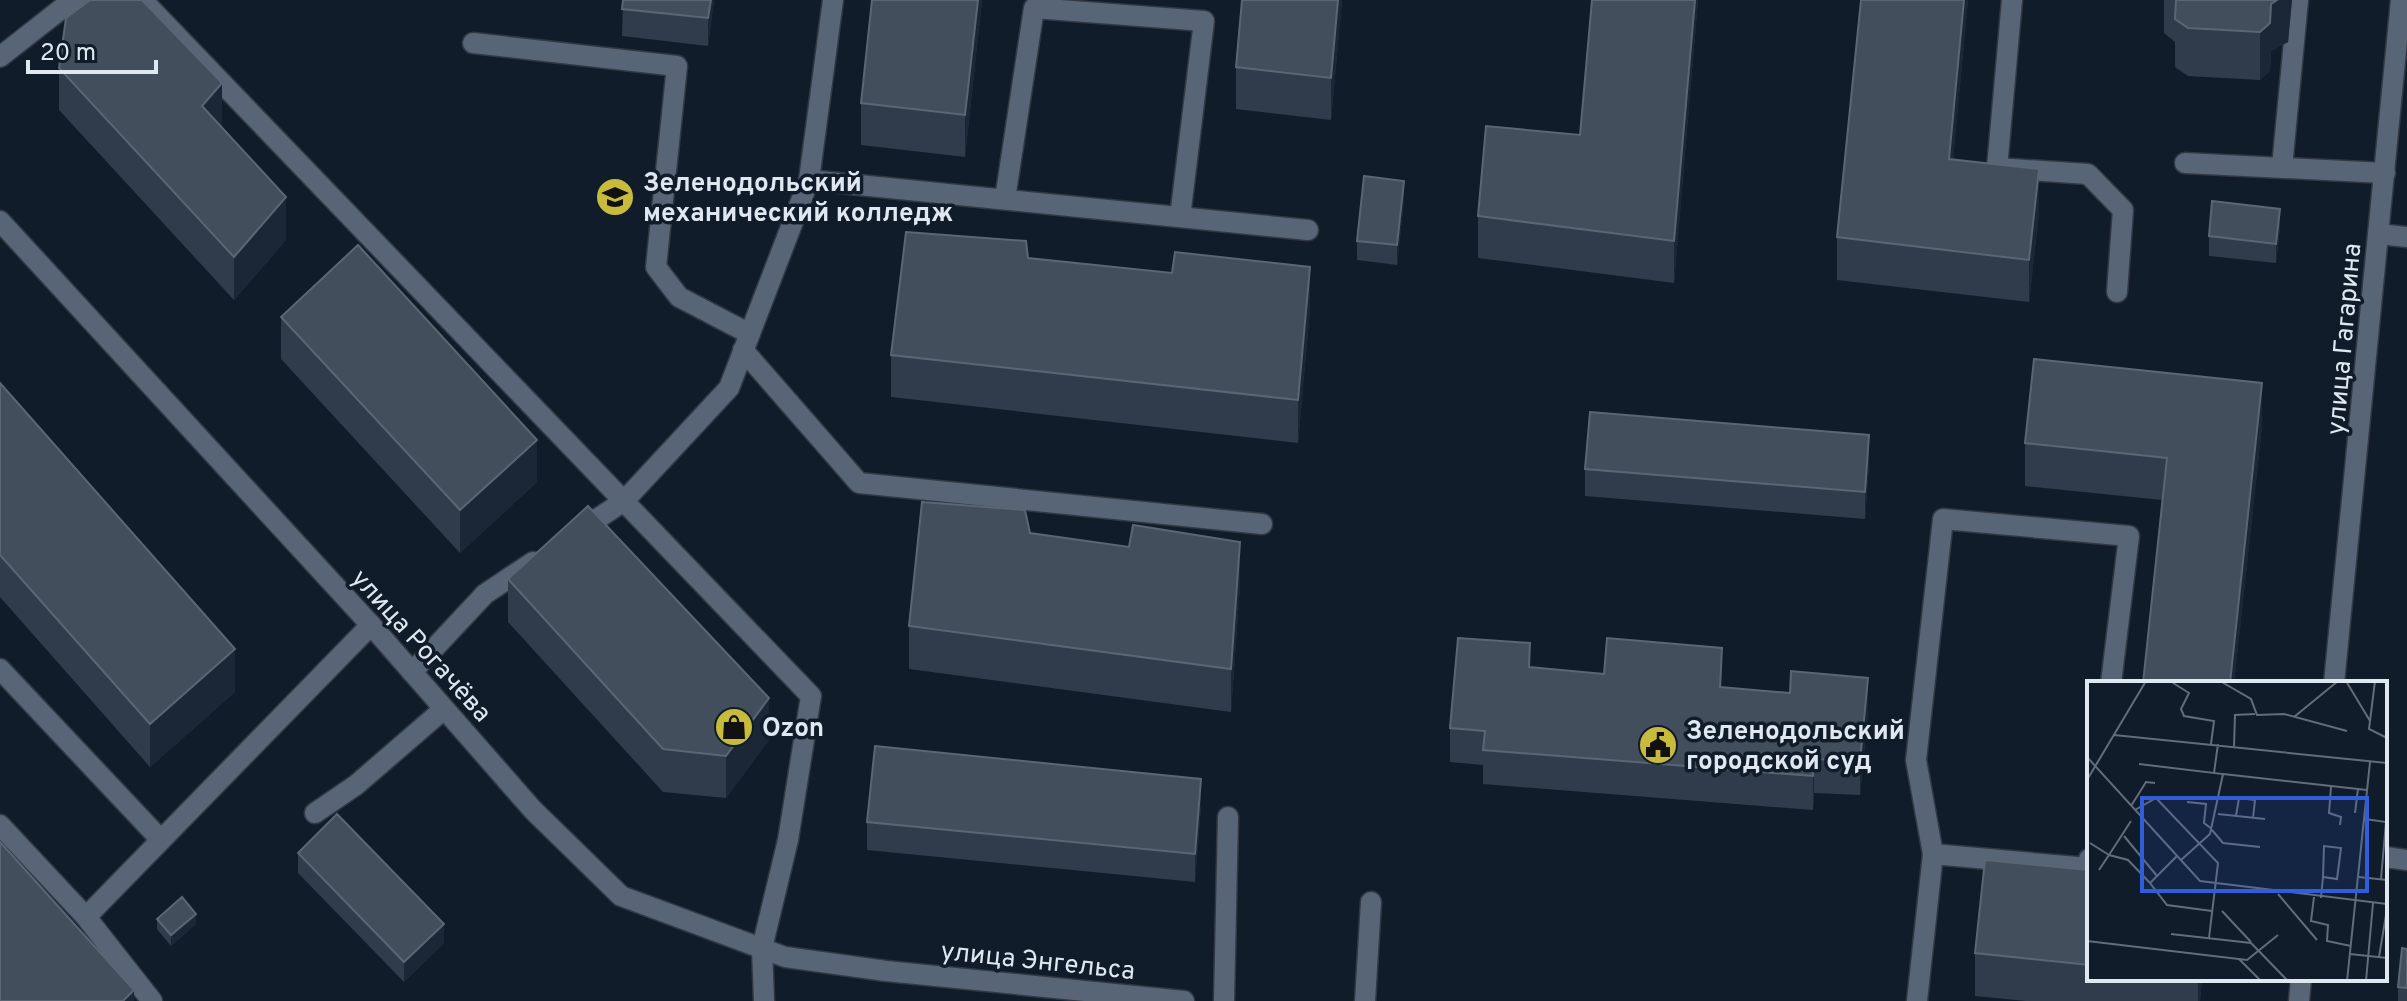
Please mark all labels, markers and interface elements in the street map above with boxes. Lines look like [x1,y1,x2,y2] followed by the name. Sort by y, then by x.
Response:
[28,24,156,74] scale bar
[40,39,96,69] text: 20 m
[643,168,953,231] place label: Зеленодольский механический колледж
[594,176,636,218] school or university icon: Зеленодольский механический колледж
[2321,242,2370,437] street label: улица Гагарина
[343,563,498,730] street label: улица Рогачёва
[2087,681,2387,981] inset map
[713,706,755,748] shop icon: Ozon
[762,713,824,746] place label: Ozon
[1686,716,1905,779] place label: Зеленодольский городской суд
[1637,724,1679,766] public building icon: Зеленодольский городской суд
[939,936,1136,989] street label: улица Энгельса

